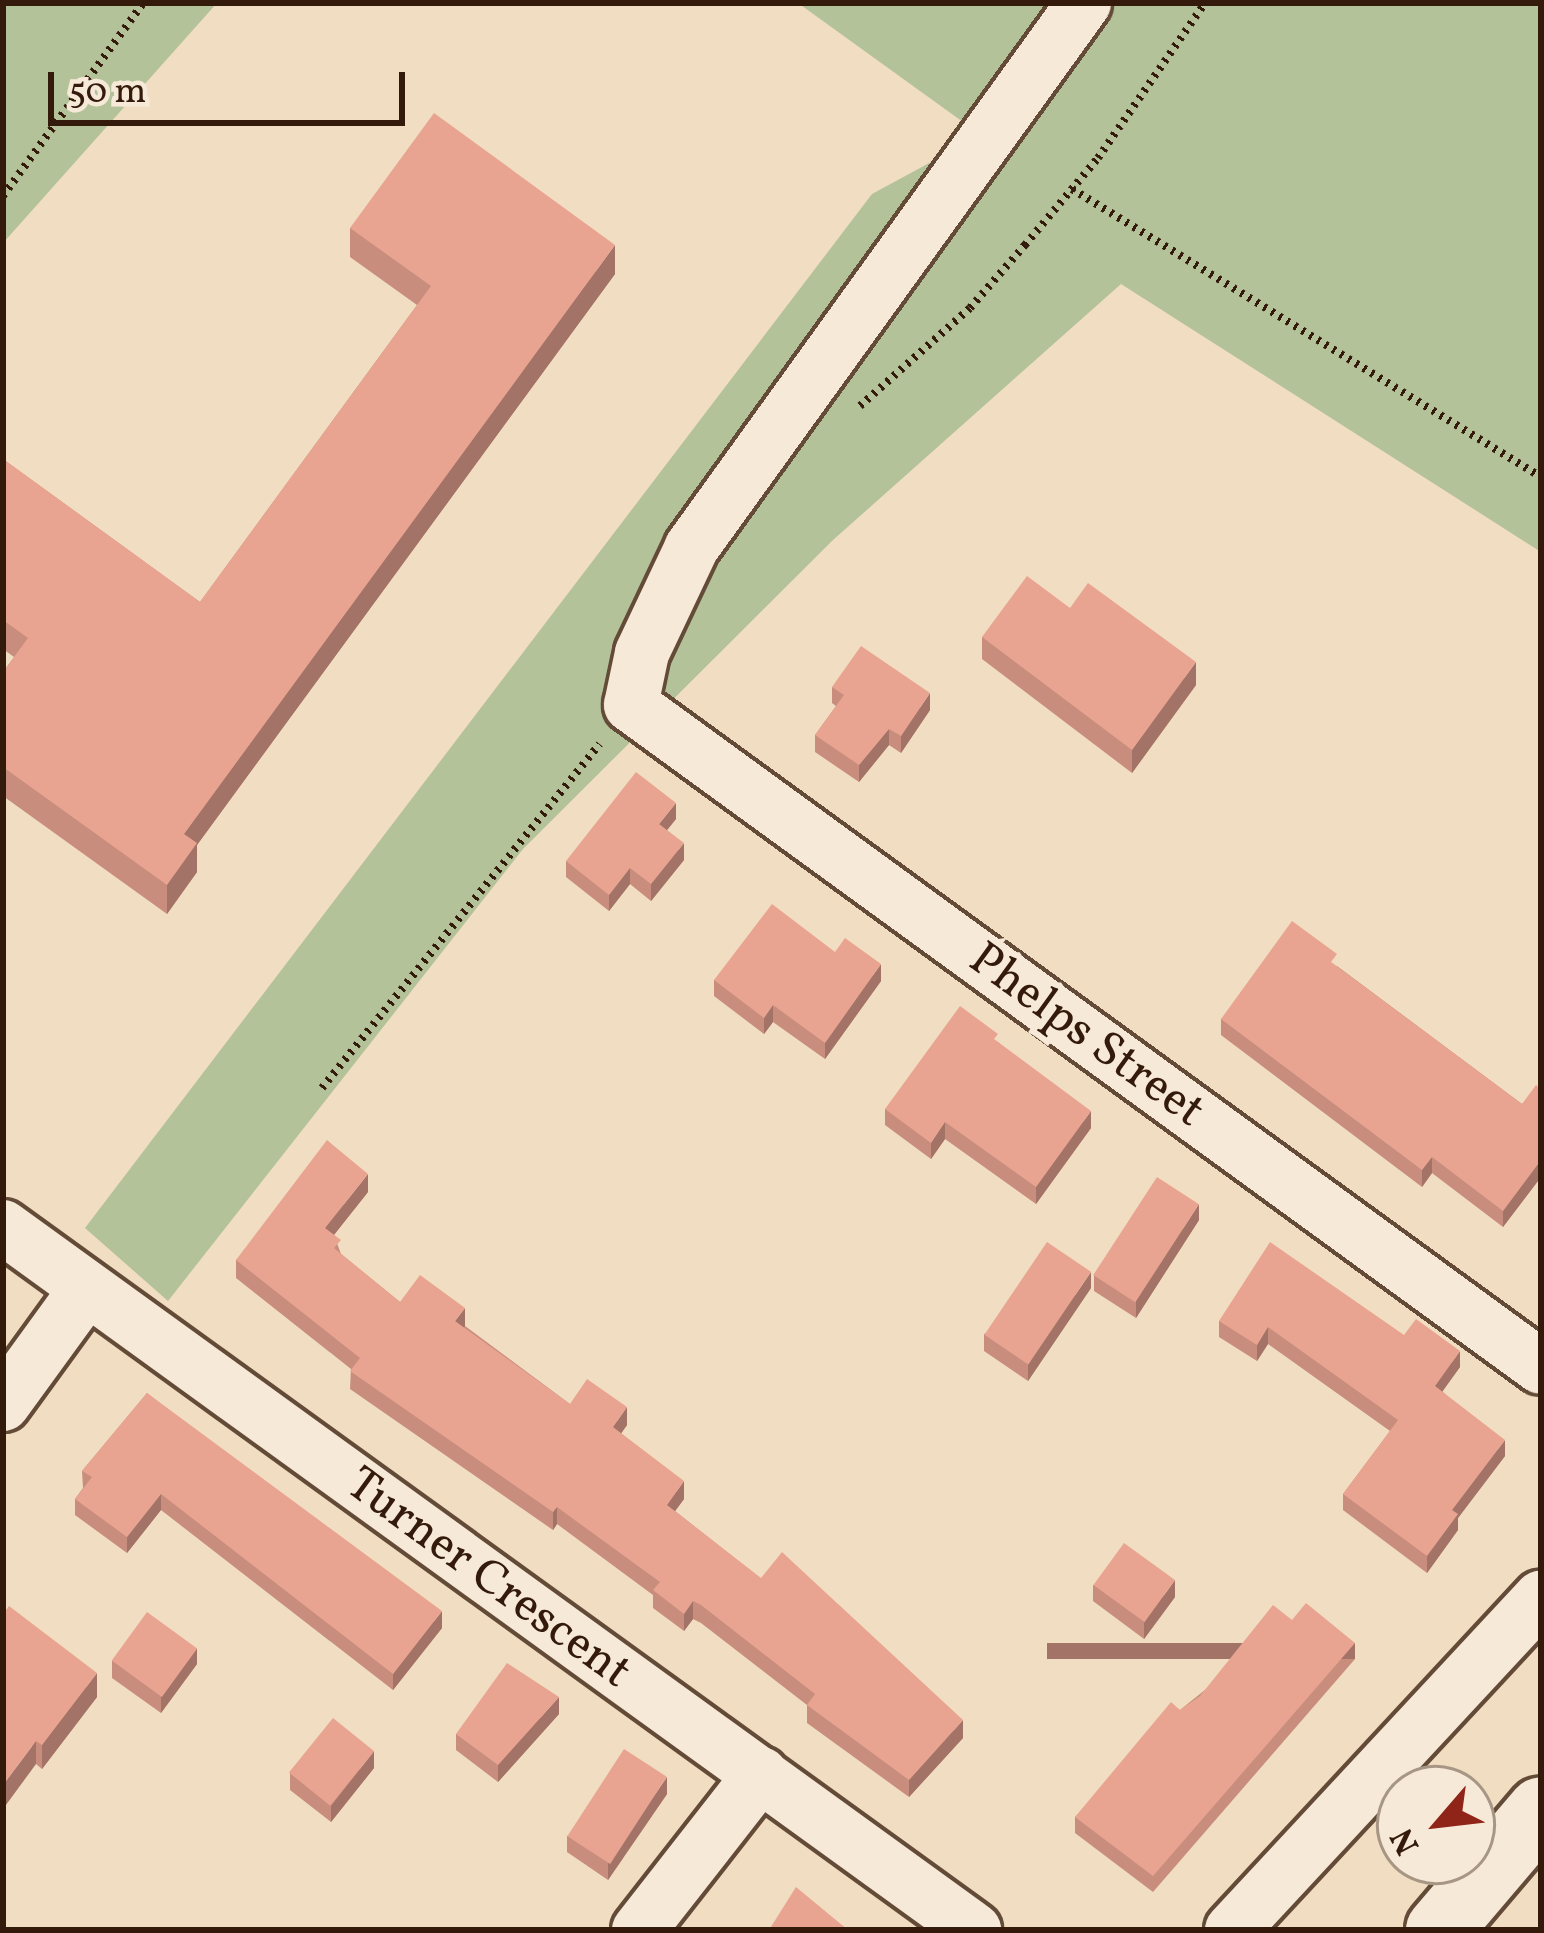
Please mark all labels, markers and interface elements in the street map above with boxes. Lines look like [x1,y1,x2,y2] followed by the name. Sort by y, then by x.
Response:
[54,48,411,122] scale bar
[69,68,146,118] text: 50 m
[957,931,1215,1141] street label: Phelps Street
[334,1456,642,1702] street label: Turner Crescent
[1376,1765,1496,1885] north arrow
[1381,1819,1433,1862] text: N

